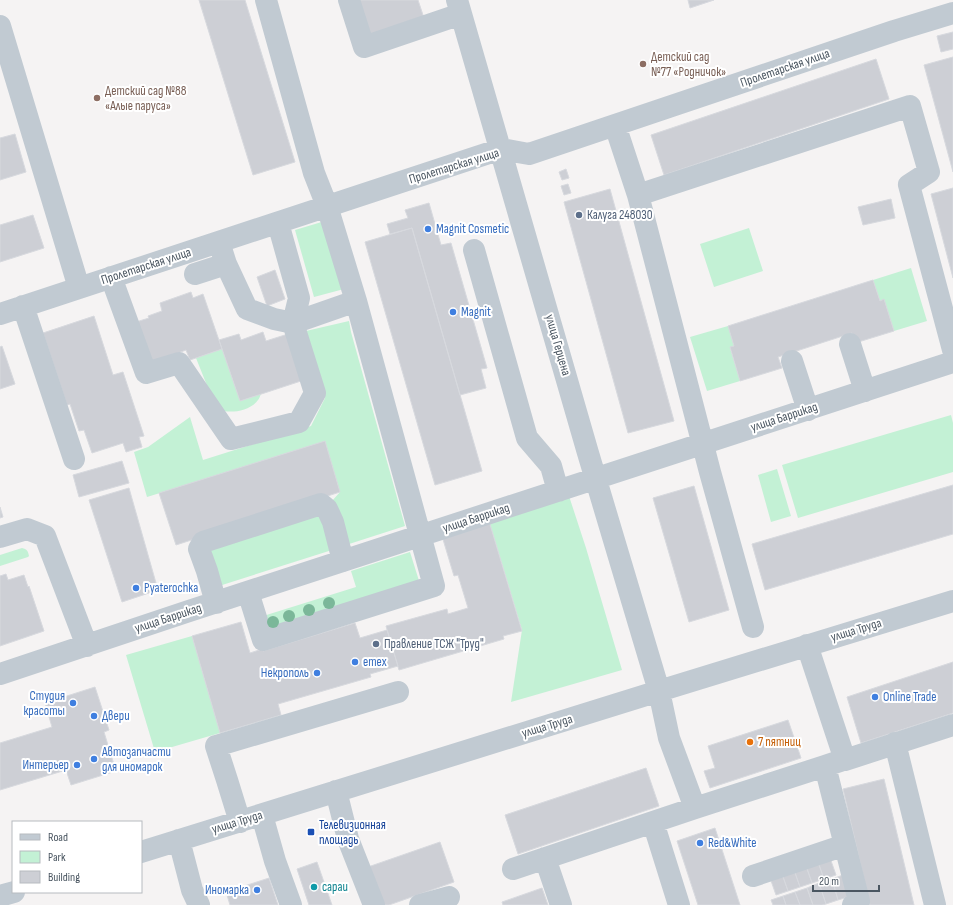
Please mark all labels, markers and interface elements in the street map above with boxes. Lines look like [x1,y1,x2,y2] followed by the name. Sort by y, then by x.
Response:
[738,45,832,91] street label: Пролетарская улица
[651,49,726,80] place label: Детский сад №77 «Родничок»
[638,59,648,69] marker: Детский сад №77 «Родничок»
[105,83,187,114] place label: Детский сад №88 «Алые паруса»
[92,93,102,103] marker: Детский сад №88 «Алые паруса»
[407,145,501,187] street label: Пролетарская улица
[587,207,653,223] place label: Калуга 248030
[574,210,584,220] marker: Калуга 248030
[436,221,509,237] place label: Magnit Cosmetic
[423,224,433,234] marker: Magnit Cosmetic
[99,244,193,288] street label: Пролетарская улица
[461,304,491,320] place label: Magnit
[448,307,458,317] marker: Magnit
[542,313,574,377] street label: улица Герцена
[748,399,820,435] street label: улица Баррикад
[440,500,512,536] street label: улица Баррикад
[144,580,198,596] place label: Pyaterochka
[131,583,141,593] marker: Pyaterochka
[132,600,204,636] street label: улица Баррикад
[829,615,883,645] street label: улица Труда
[384,636,484,652] place label: Правление ТСЖ "Труд"
[371,639,381,649] marker: Правление ТСЖ "Труд"
[363,654,387,670] place label: emex
[350,657,360,667] marker: emex
[261,665,309,681] place label: Некрополь
[312,668,322,678] marker: Некрополь
[23,688,65,719] place label: Студия красоты
[883,689,936,705] place label: Online Trade
[870,692,880,702] marker: Online Trade
[68,698,78,708] marker: Студия красоты
[102,708,130,724] place label: Двери
[89,711,99,721] marker: Двери
[520,711,574,741] street label: улица Труда
[758,734,801,750] place label: 7 пятниц
[745,737,755,747] marker: 7 пятниц
[101,744,171,775] place label: Автозапчасти для иномарок
[89,754,99,764] marker: Автозапчасти для иномарок
[22,757,69,773] place label: Интерьер
[72,760,82,770] marker: Интерьер
[210,807,264,837] street label: улица Труда
[319,817,386,848] place label: Телевизионная площадь
[12,821,142,893] legend
[306,827,316,837] marker: Телевизионная площадь
[48,830,68,845] text: Road
[708,835,757,851] place label: Red&White
[695,838,705,848] marker: Red&White
[48,850,66,865] text: Park
[813,867,879,893] scale bar
[48,870,80,885] text: Building
[819,874,839,889] text: 20 m
[322,879,348,895] place label: сараи
[205,882,249,898] place label: Иномарка
[309,882,319,892] marker: сараи
[252,885,262,895] marker: Иномарка

